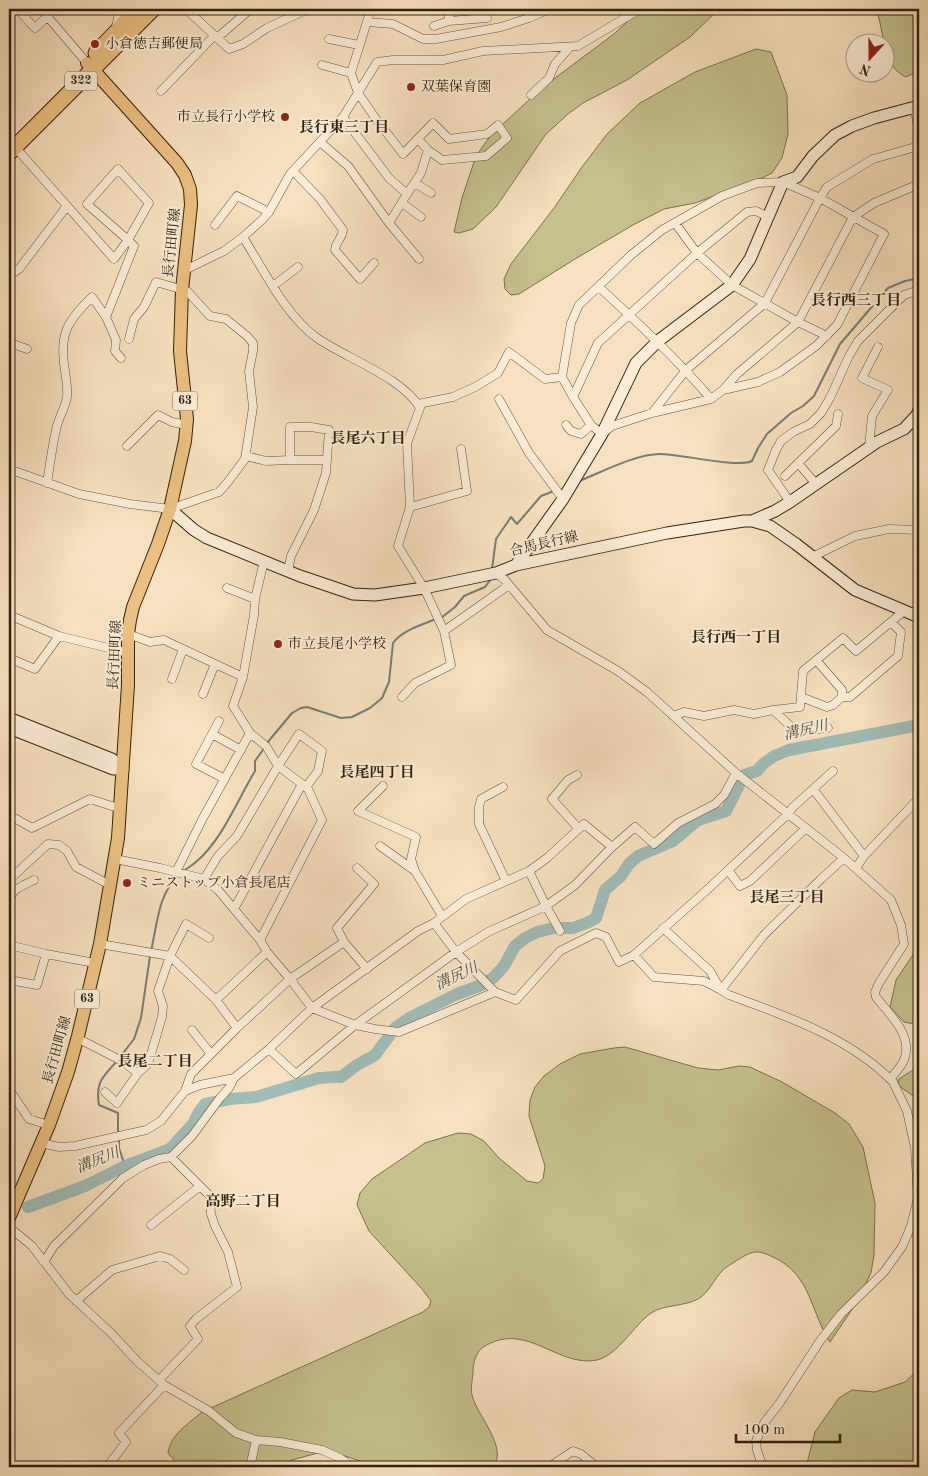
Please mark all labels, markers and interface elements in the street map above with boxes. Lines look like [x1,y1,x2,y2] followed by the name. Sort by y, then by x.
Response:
[846,32,896,82] north arrow
[105,36,203,51] place label: 小倉徳吉郵便局
[89,38,101,50] marker: 小倉徳吉郵便局
[858,61,873,78] text: N
[65,72,97,90] road number: 322
[421,79,491,94] place label: 双葉保育園
[405,81,417,93] marker: 双葉保育園
[177,109,275,124] place label: 市立長行小学校
[279,111,291,123] marker: 市立長行小学校
[299,119,389,136] district label: 長行東三丁目
[160,207,183,279] street label: 長行田町線
[811,292,901,309] district label: 長行西三丁目
[172,392,198,411] road number: 63
[330,430,406,447] district label: 長尾六丁目
[508,528,580,559] street label: 合馬長行線
[105,620,124,690] street label: 長行田町線
[691,629,781,646] district label: 長行西一丁目
[288,636,386,651] place label: 市立長尾小学校
[272,638,284,650] marker: 市立長尾小学校
[782,716,832,743] water label: 溝尻川
[339,764,415,781] district label: 長尾四丁目
[137,875,291,890] place label: ミニストップ小倉長尾店
[121,877,133,889] marker: ミニストップ小倉長尾店
[749,889,825,906] district label: 長尾三丁目
[433,958,482,993] water label: 溝尻川
[74,990,100,1009] road number: 63
[40,1014,73,1086] street label: 長行田町線
[117,1053,193,1070] district label: 長尾二丁目
[74,1143,124,1176] water label: 溝尻川
[205,1193,281,1210] district label: 高野二丁目
[736,1411,839,1443] scale bar
[743,1423,785,1438] text: 100 m

